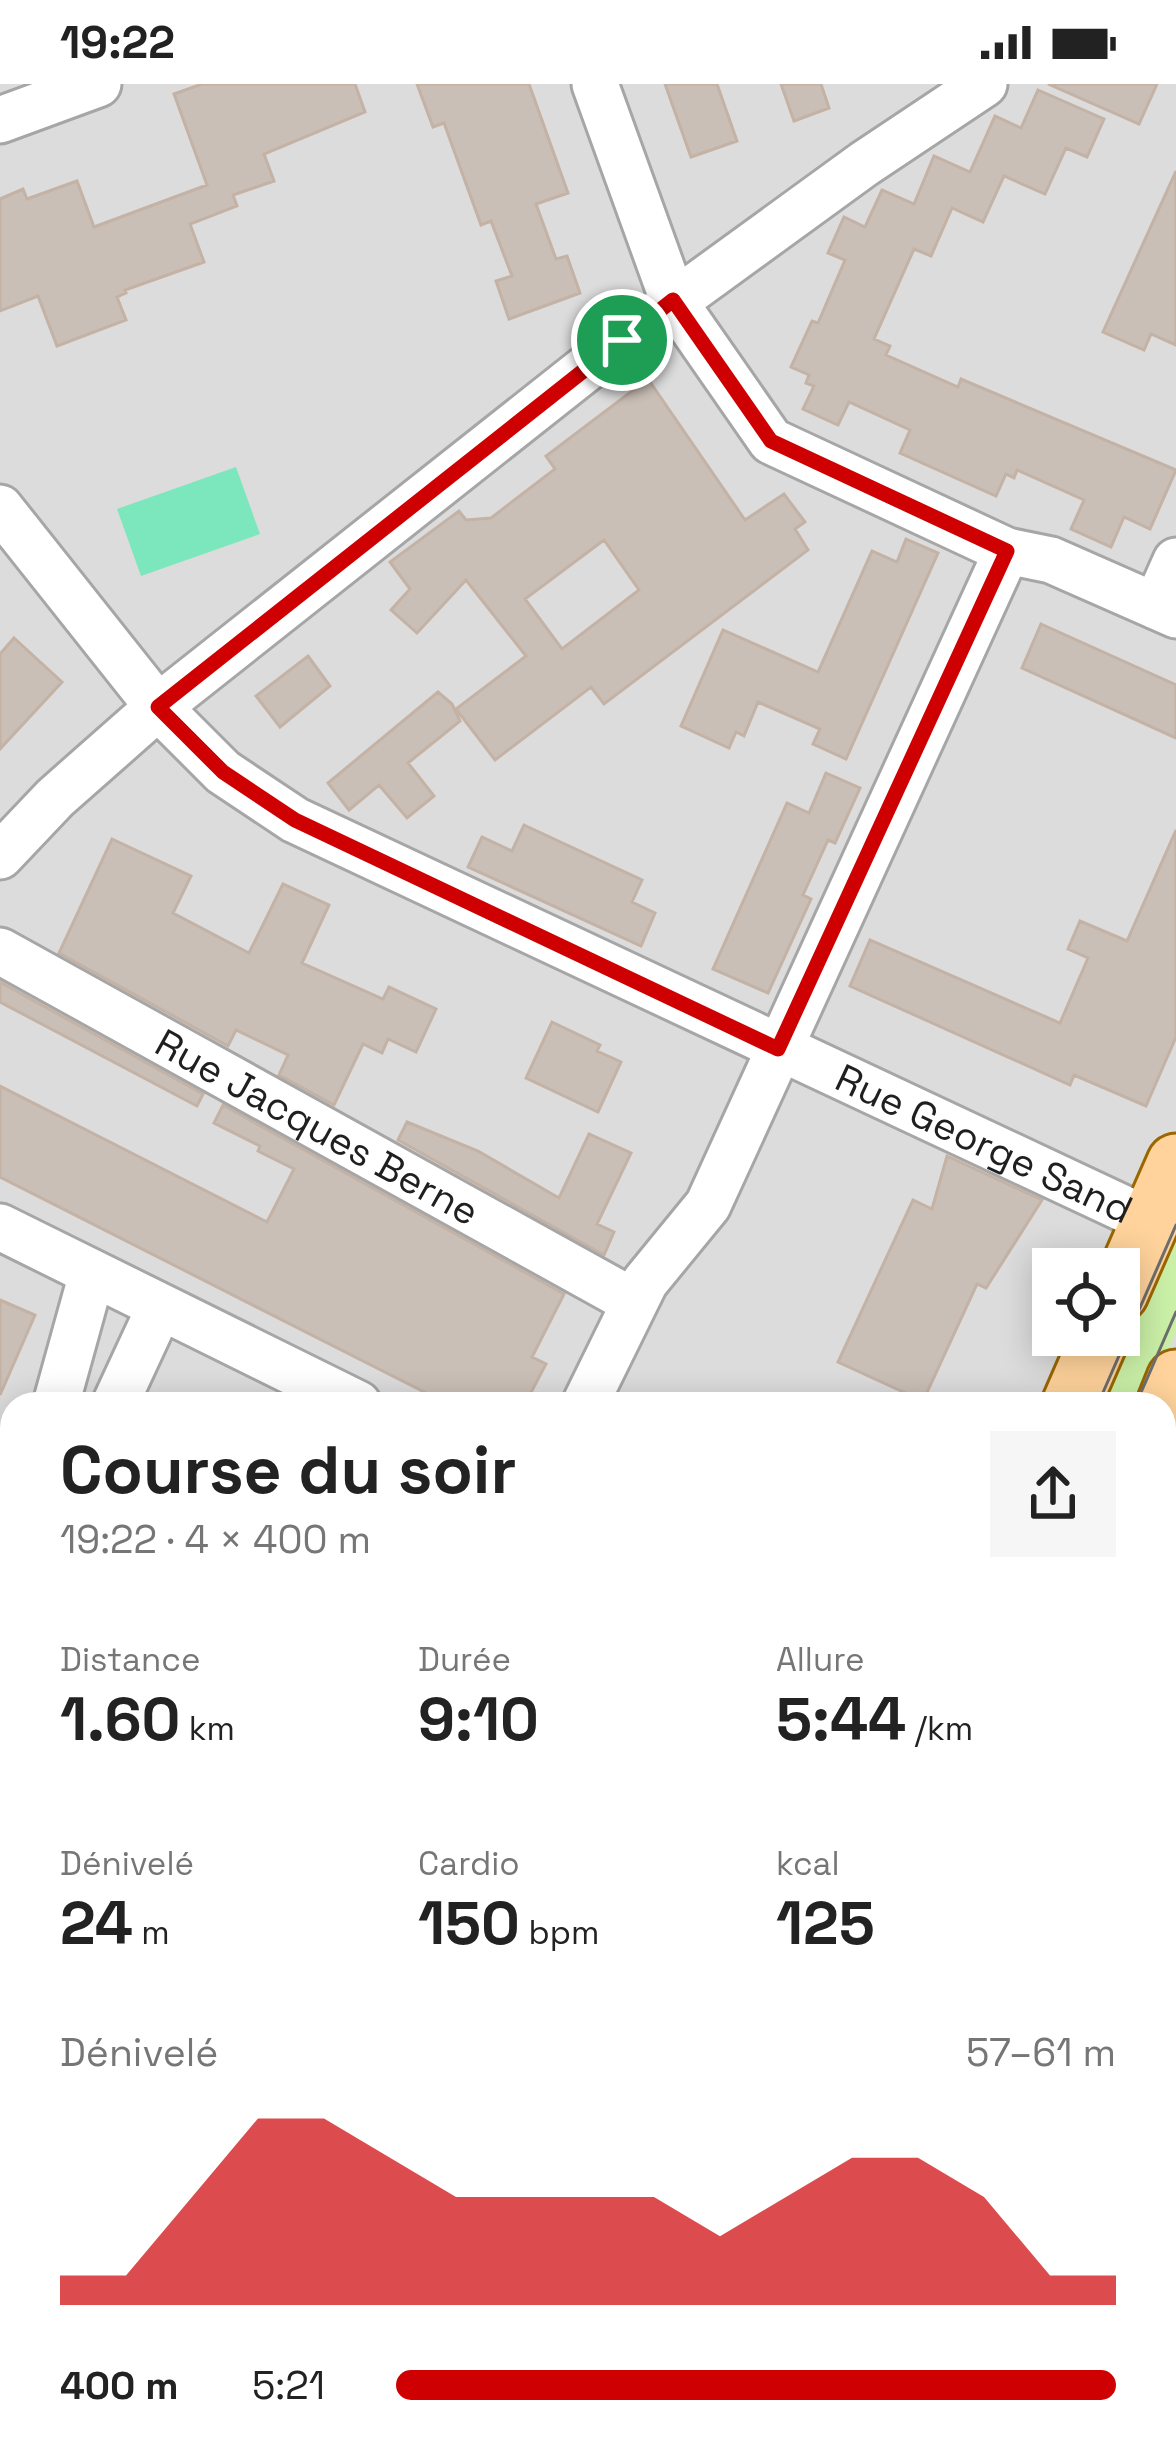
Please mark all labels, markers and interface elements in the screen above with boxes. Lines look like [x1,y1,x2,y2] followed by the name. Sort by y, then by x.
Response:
[60,14,175,71] text: 19:22
[571,289,673,391] pin
[589,307,655,373] icon: arrive
[147,1018,488,1236] street label: Rue Jacques Berne
[828,1053,1140,1234] street label: Rue George Sand
[1032,1248,1140,1356] map controls
[1032,1248,1140,1356] button: locate
[60,1428,517,1512] text: Course du soir
[990,1431,1116,1557] button: share
[60,1515,371,1564] text: 19:22 · 4 × 400 m
[60,1639,201,1681] text: Distance
[418,1639,511,1681] text: Durée
[776,1639,865,1681] text: Allure
[60,1681,180,1758] text: 1.60
[418,1681,539,1758] text: 9:10
[776,1681,906,1758] text: 5:44
[180,1708,235,1750] text: km
[906,1708,973,1750] text: /km
[60,1843,194,1885] text: Dénivelé
[418,1843,520,1885] text: Cardio
[776,1843,840,1885] text: kcal
[60,1885,133,1962] text: 24
[418,1885,520,1962] text: 150
[776,1885,875,1962] text: 125
[133,1912,170,1954] text: m
[520,1912,599,1954] text: bpm
[60,2028,218,2077] text: Dénivelé
[966,2028,1116,2077] text: 57–61 m
[60,2361,179,2410] text: 400 m
[252,2361,325,2410] text: 5:21

